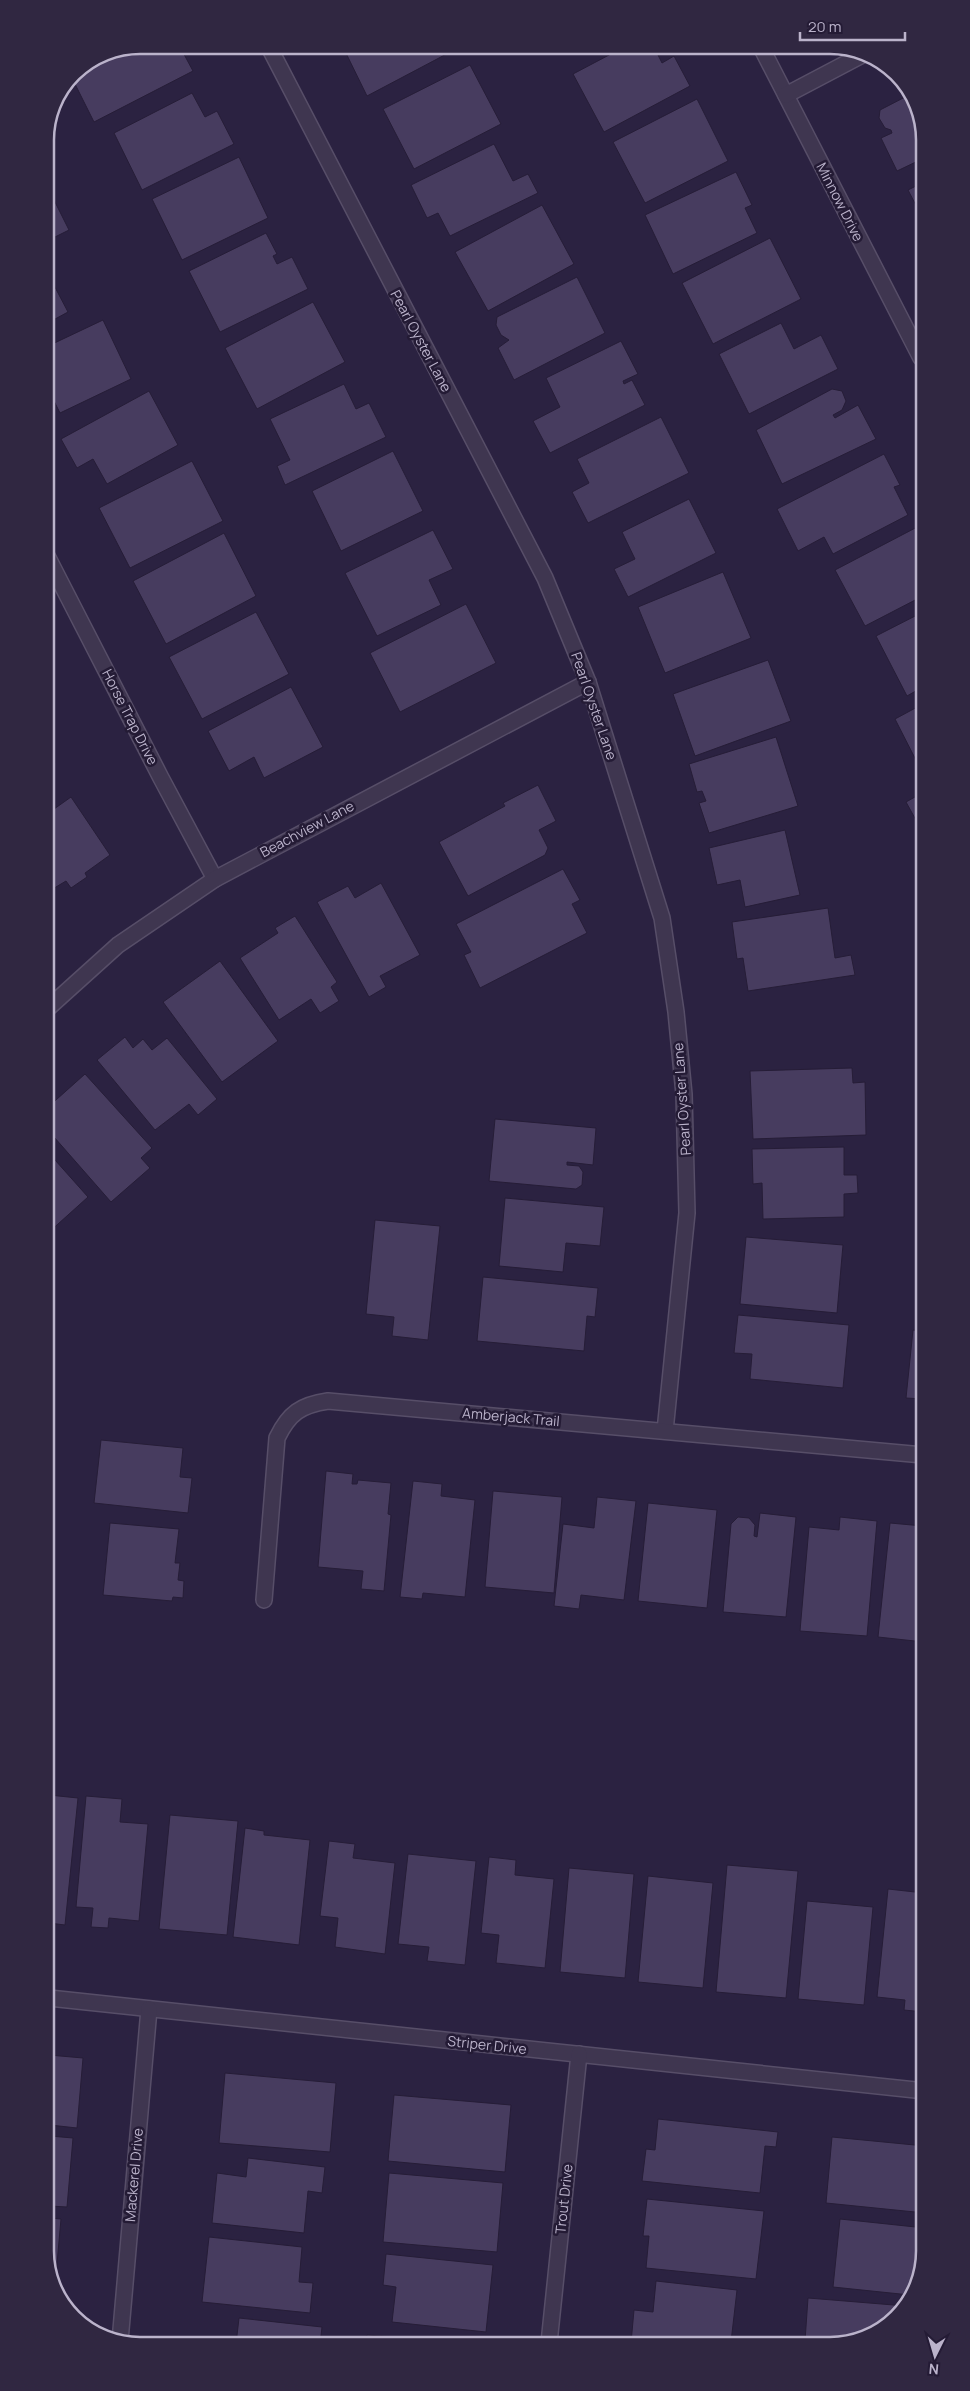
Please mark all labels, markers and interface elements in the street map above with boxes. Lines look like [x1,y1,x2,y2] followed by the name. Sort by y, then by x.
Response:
[800,10,905,42] scale bar
[808,16,841,37] text: 20 m
[812,159,868,244] street label: Minnow Drive
[387,286,456,395] street label: Pearl Oyster Lane
[567,649,622,762] street label: Pearl Oyster Lane
[98,666,163,768] street label: Horse Trap Drive
[257,796,357,861] street label: Beachview Lane
[668,1042,695,1156] street label: Pearl Oyster Lane
[462,1403,561,1430] street label: Amberjack Trail
[446,2031,528,2058] street label: Striper Drive
[120,2127,147,2223] street label: Mackerel Drive
[550,2163,577,2235] street label: Trout Drive
[910,2331,960,2381] north arrow
[928,2360,940,2379] text: N

